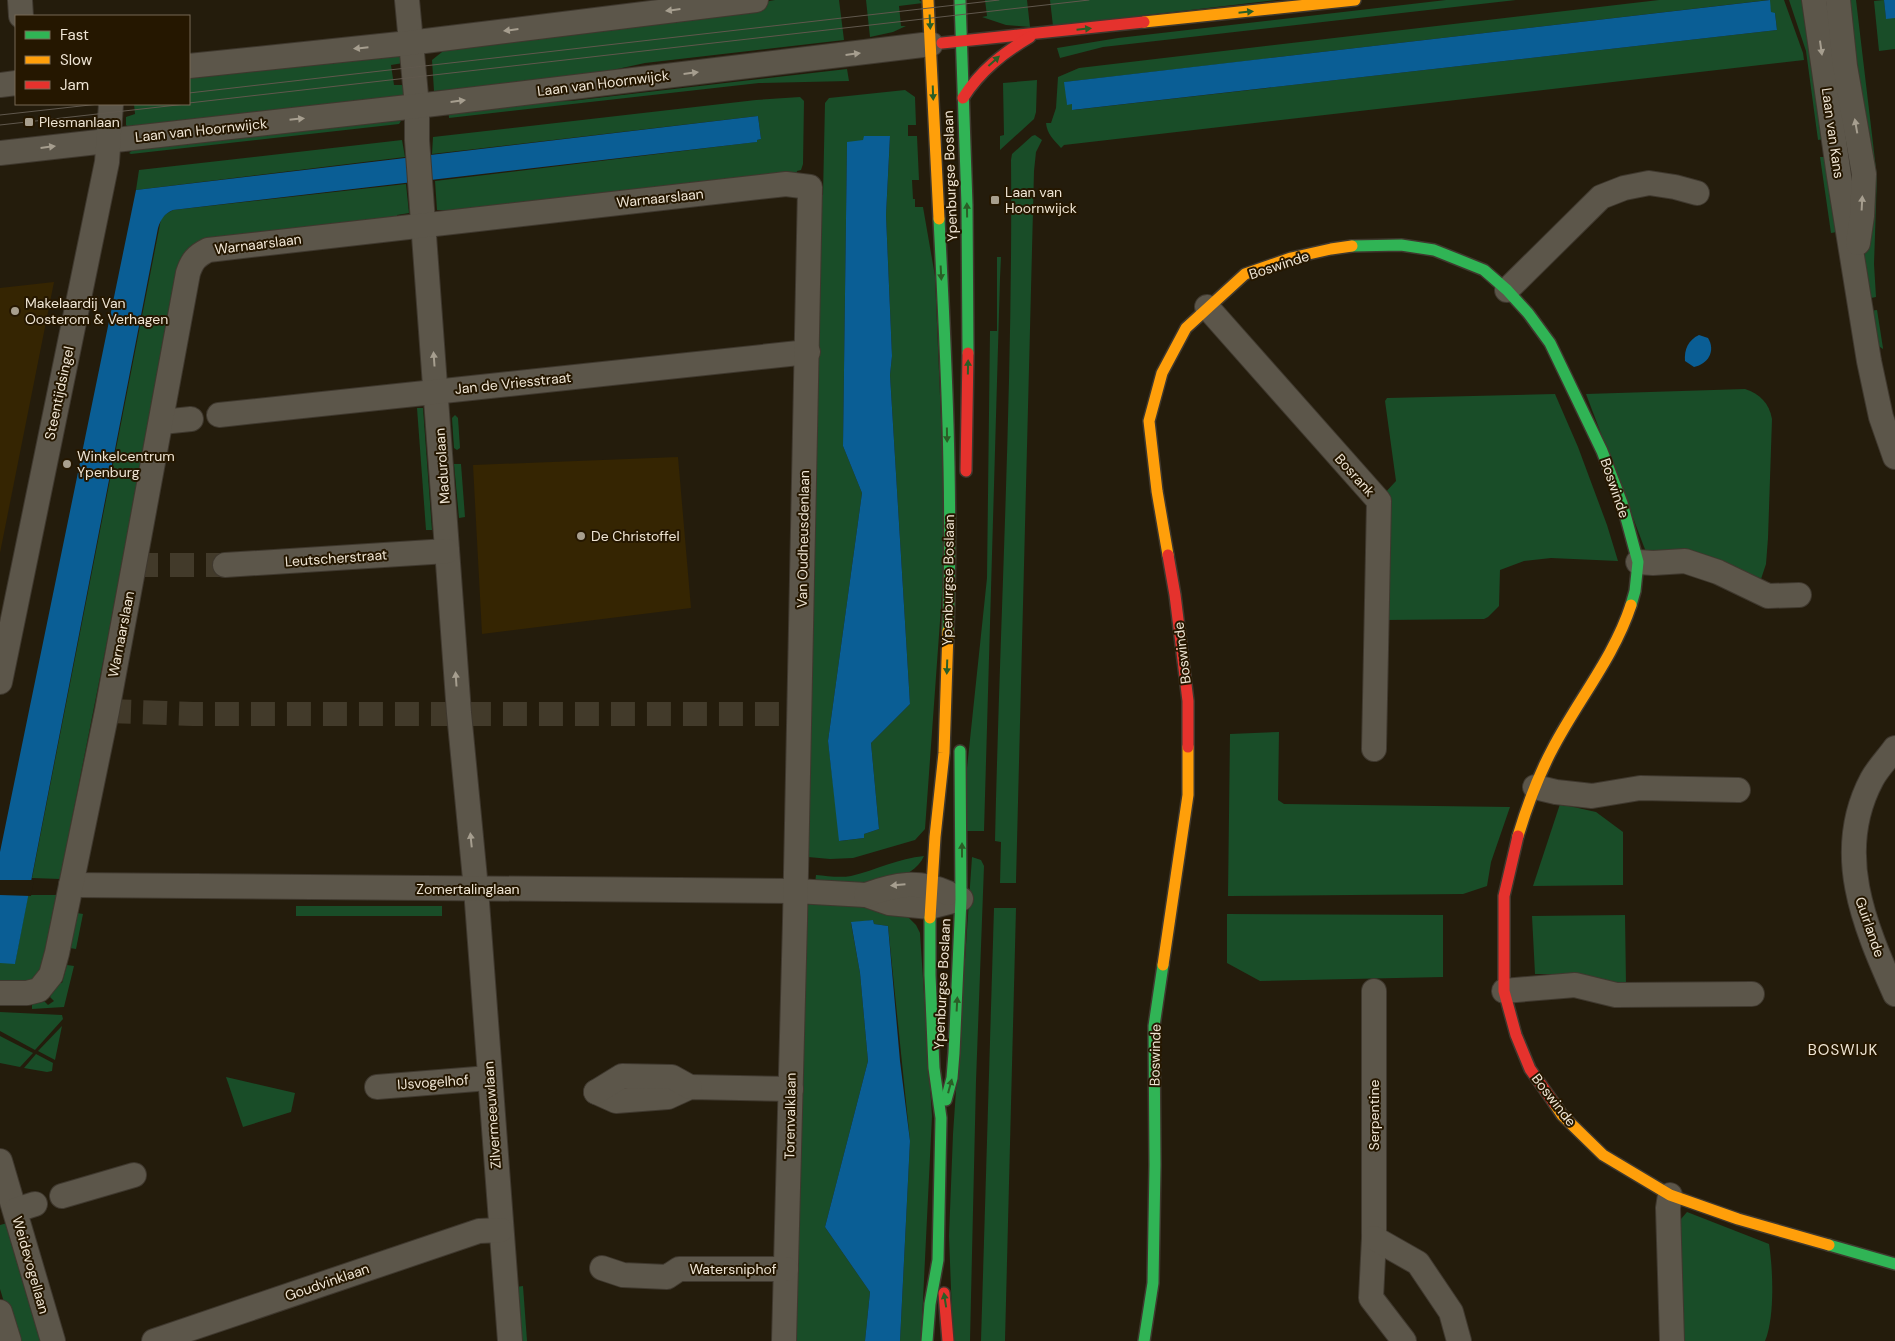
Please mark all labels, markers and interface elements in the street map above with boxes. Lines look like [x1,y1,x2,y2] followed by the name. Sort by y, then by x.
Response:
[664,6,680,14] one-way arrow
[1238,8,1254,16] one-way arrow
[926,14,934,30] one-way arrow
[15,15,190,105] legend
[60,25,89,45] text: Fast
[1076,25,1092,33] one-way arrow
[503,26,519,34] one-way arrow
[1817,41,1825,57] one-way arrow
[353,44,369,52] one-way arrow
[60,50,93,70] text: Slow
[845,50,861,58] one-way arrow
[988,55,1000,67] one-way arrow
[536,66,670,100] street label: Laan van Hoornwijck
[684,69,700,77] one-way arrow
[60,75,89,95] text: Jam
[930,85,938,101] one-way arrow
[1818,87,1848,179] street label: Laan van Kans
[451,97,467,105] one-way arrow
[939,110,961,242] street label: Ypenburgse Boslaan
[39,113,120,131] place label: Plesmanlaan
[134,114,268,146] street label: Laan van Hoornwijck
[289,115,305,123] one-way arrow
[23,116,35,128] marker: Plesmanlaan
[1851,118,1859,134] one-way arrow
[41,143,57,151] one-way arrow
[1005,183,1077,217] place label: Laan van Hoornwijck
[616,184,704,212] street label: Warnaarslaan
[989,194,1001,206] marker: Laan van Hoornwijck
[1859,194,1867,210] one-way arrow
[963,202,971,218] one-way arrow
[213,230,303,258] street label: Warnaarslaan
[1247,247,1311,283] street label: Boswinde
[938,265,946,281] one-way arrow
[25,294,168,328] place label: Makelaardij Van Oosterom & Verhagen
[9,305,21,317] marker: Makelaardij Van Oosterom & Verhagen
[40,344,78,442] street label: Steentijdsingel
[430,351,438,367] one-way arrow
[964,358,972,374] one-way arrow
[454,368,572,398] street label: Jan de Vriesstraat
[944,427,952,443] one-way arrow
[430,428,454,504] street label: Madurolaan
[77,447,175,481] place label: Winkelcentrum Ypenburg
[1331,450,1379,500] street label: Bosrank
[1596,456,1634,520] street label: Boswinde
[61,458,73,470] marker: Winkelcentrum Ypenburg
[793,470,813,608] street label: Van Oudheusdenlaan
[938,514,958,646] street label: Ypenburgse Boslaan
[591,527,680,545] place label: De Christoffel
[575,530,587,542] marker: De Christoffel
[284,545,388,571] street label: Leutscherstraat
[104,589,138,679] street label: Warnaarslaan
[1169,621,1195,685] street label: Boswinde
[943,660,951,676] one-way arrow
[452,670,460,686] one-way arrow
[467,832,475,848] one-way arrow
[958,842,966,858] one-way arrow
[416,880,520,898] street label: Zomertalinglaan
[890,882,906,890] one-way arrow
[1851,894,1889,960] street label: Guirlande
[930,918,954,1050] street label: Ypenburgse Boslaan
[953,996,961,1012] one-way arrow
[1145,1024,1165,1086] street label: Boswinde
[1808,1040,1878,1060] district label: BOSWIJK
[479,1061,505,1169] street label: Zilvermeeuwlaan
[1528,1070,1580,1130] street label: Boswinde
[397,1071,470,1093] street label: IJsvogelhof
[780,1072,800,1160] street label: Torenvalklaan
[946,1078,954,1093] one-way arrow
[1365,1080,1383,1150] street label: Serpentine
[8,1214,54,1316] street label: Weidevogellaan
[282,1259,372,1305] street label: Goudvinklaan
[689,1260,777,1278] street label: Watersniphof
[940,1292,948,1308] one-way arrow

